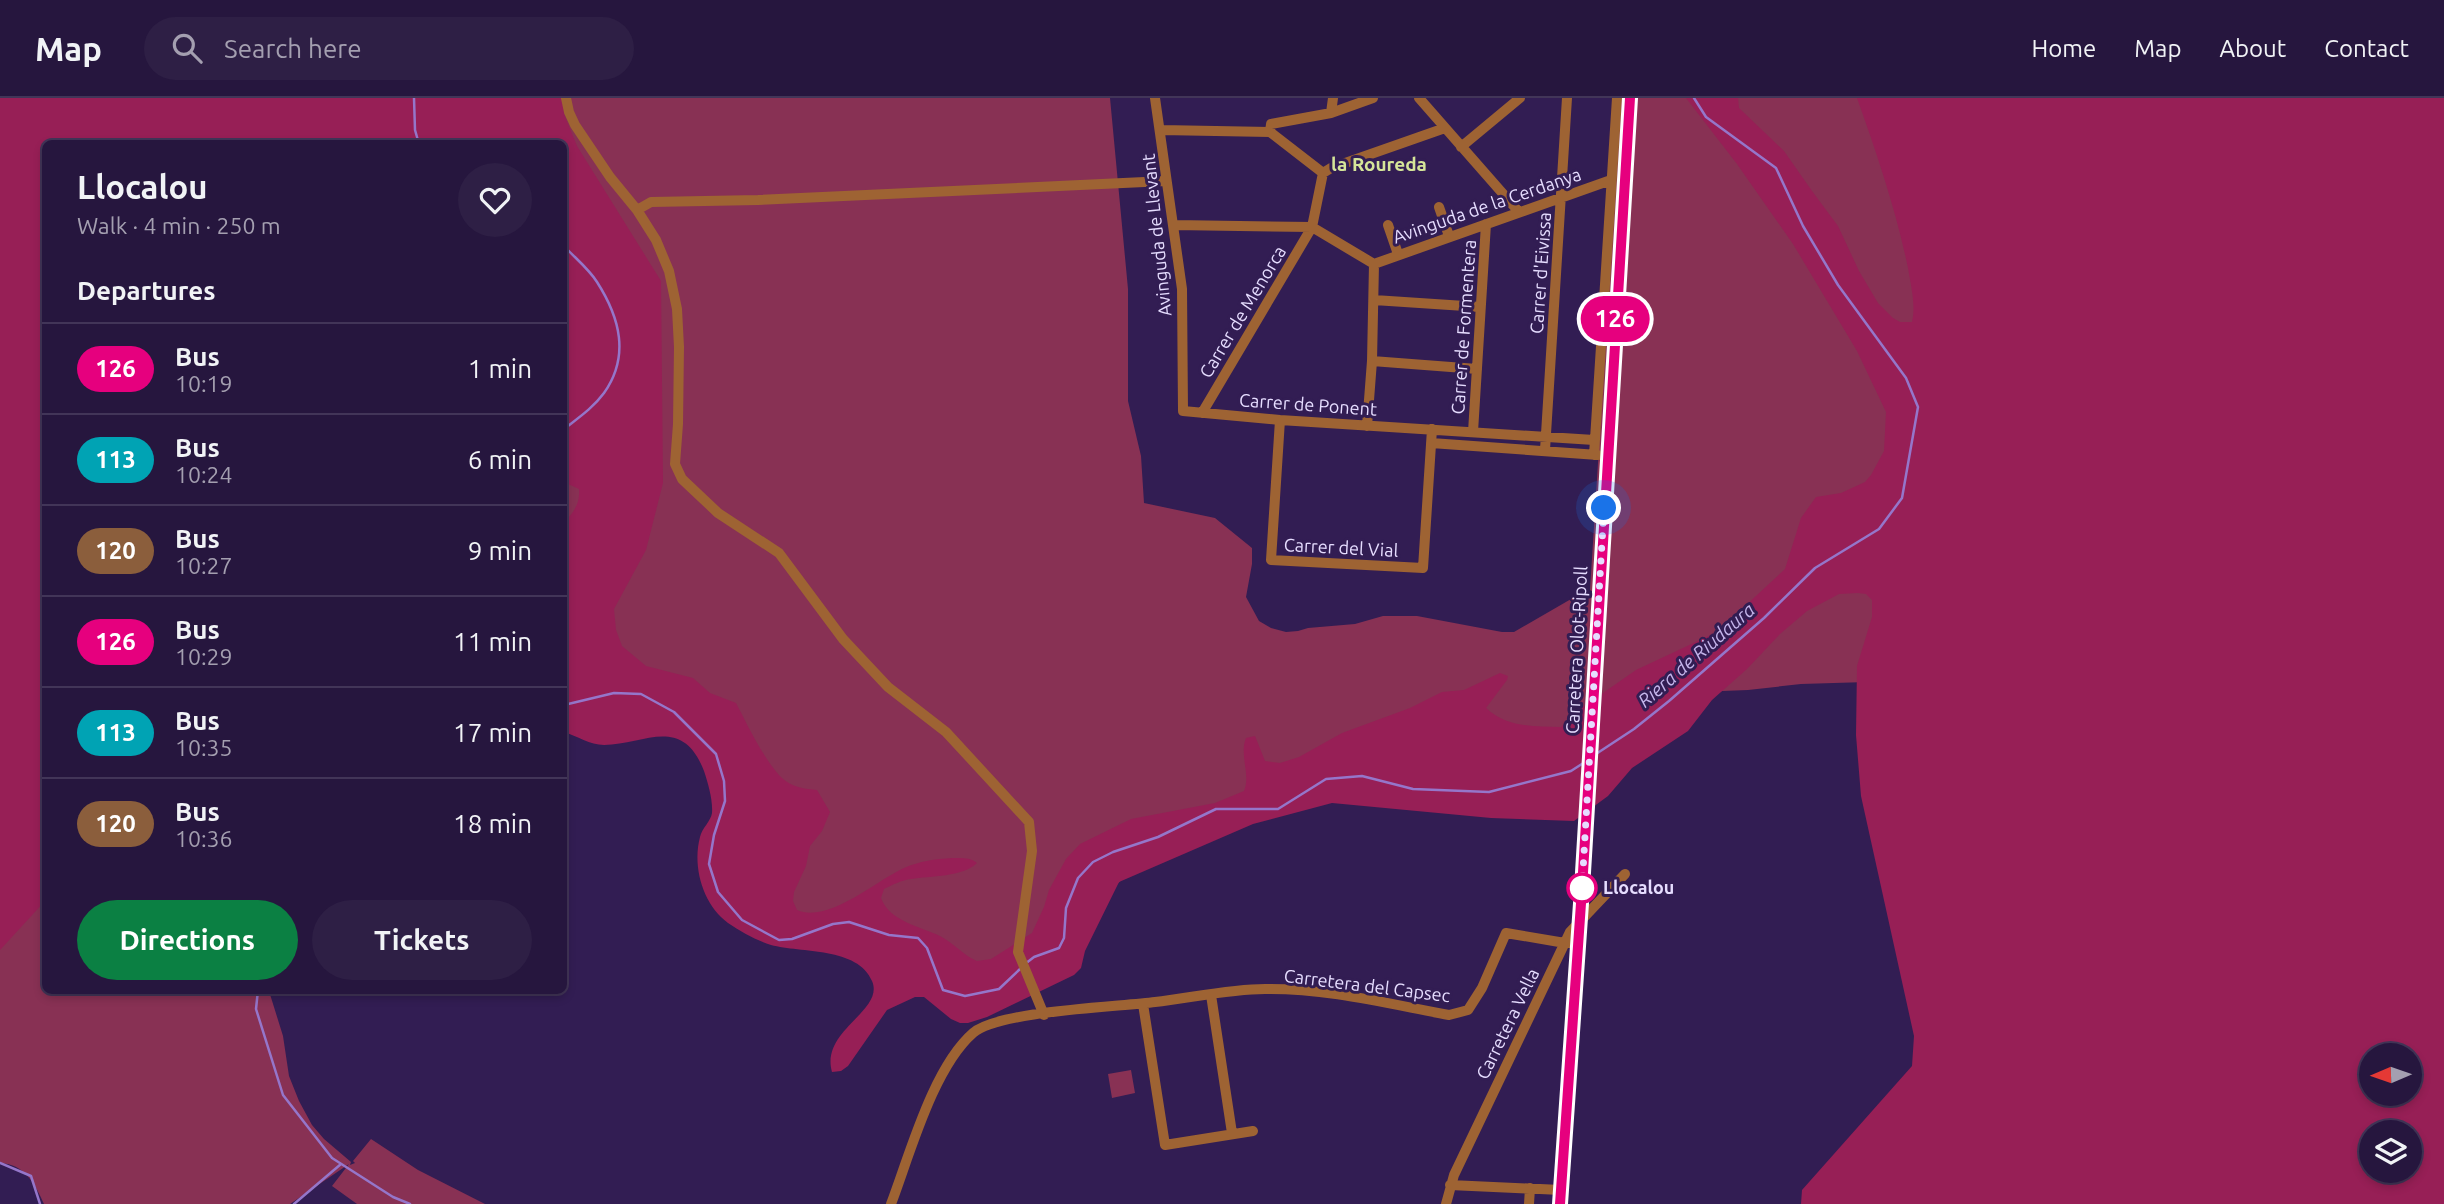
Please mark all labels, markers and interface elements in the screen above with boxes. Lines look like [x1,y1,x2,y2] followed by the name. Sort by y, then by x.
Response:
[144,17,634,80] search box
[168,29,206,67] icon: search
[35,30,102,67] text: Map
[224,34,362,63] text: Search here
[2031,35,2096,62] text: Home
[2134,35,2181,62] text: Map
[2219,35,2286,62] text: About
[2324,35,2409,62] text: Contact
[1138,153,1174,317] street label: Avinguda de Llevant
[1331,153,1427,175] district label: la Roureda
[458,163,532,237] button: heart
[1390,163,1583,247] street label: Avinguda de la Cerdanya
[77,168,208,205] text: Llocalou
[1526,211,1554,335] street label: Carrer d'Eivissa
[77,213,281,238] text: Walk · 4 min · 250 m
[1447,239,1479,415] street label: Carrer de Formentera
[1195,242,1289,381] street label: Carrer de Menorca
[77,276,215,305] text: Departures
[1575,296,1655,342] line badge: 126
[1595,305,1635,332] text: 126
[175,342,220,371] text: Bus
[468,354,532,383] text: 1 min
[95,355,136,382] text: 126
[175,371,233,396] text: 10:19
[1239,389,1378,419] street label: Carrer de Ponent
[175,433,220,462] text: Bus
[468,445,532,474] text: 6 min
[95,446,136,473] text: 113
[175,462,233,487] text: 10:24
[1586,490,1621,525] your location
[175,524,220,553] text: Bus
[1283,534,1399,560] street label: Carrer del Vial
[468,536,532,565] text: 9 min
[95,537,136,564] text: 120
[175,553,233,578] text: 10:27
[1562,565,1590,734] street label: Carretera Olot-Ripoll
[1633,598,1759,712] water label: Riera de Riudaura
[175,615,220,644] text: Bus
[453,627,532,656] text: 11 min
[95,628,136,655] text: 126
[175,644,233,669] text: 10:29
[175,706,220,735] text: Bus
[453,718,532,747] text: 17 min
[95,719,136,746] text: 113
[175,735,233,760] text: 10:35
[175,797,220,826] text: Bus
[453,809,532,838] text: 18 min
[95,810,136,837] text: 120
[175,826,233,851] text: 10:36
[1567,873,1597,903] marker: Llocalou
[1603,877,1674,897] place label: Llocalou
[77,900,298,980] button: Directions
[312,900,532,980] button: Tickets
[1283,965,1451,1005] street label: Carretera del Capsec
[1472,965,1542,1082] street label: Carretera Vella
[2359,1043,2422,1106] north arrow
[2359,1043,2422,1183] map controls
[2359,1120,2422,1183] button: layers

